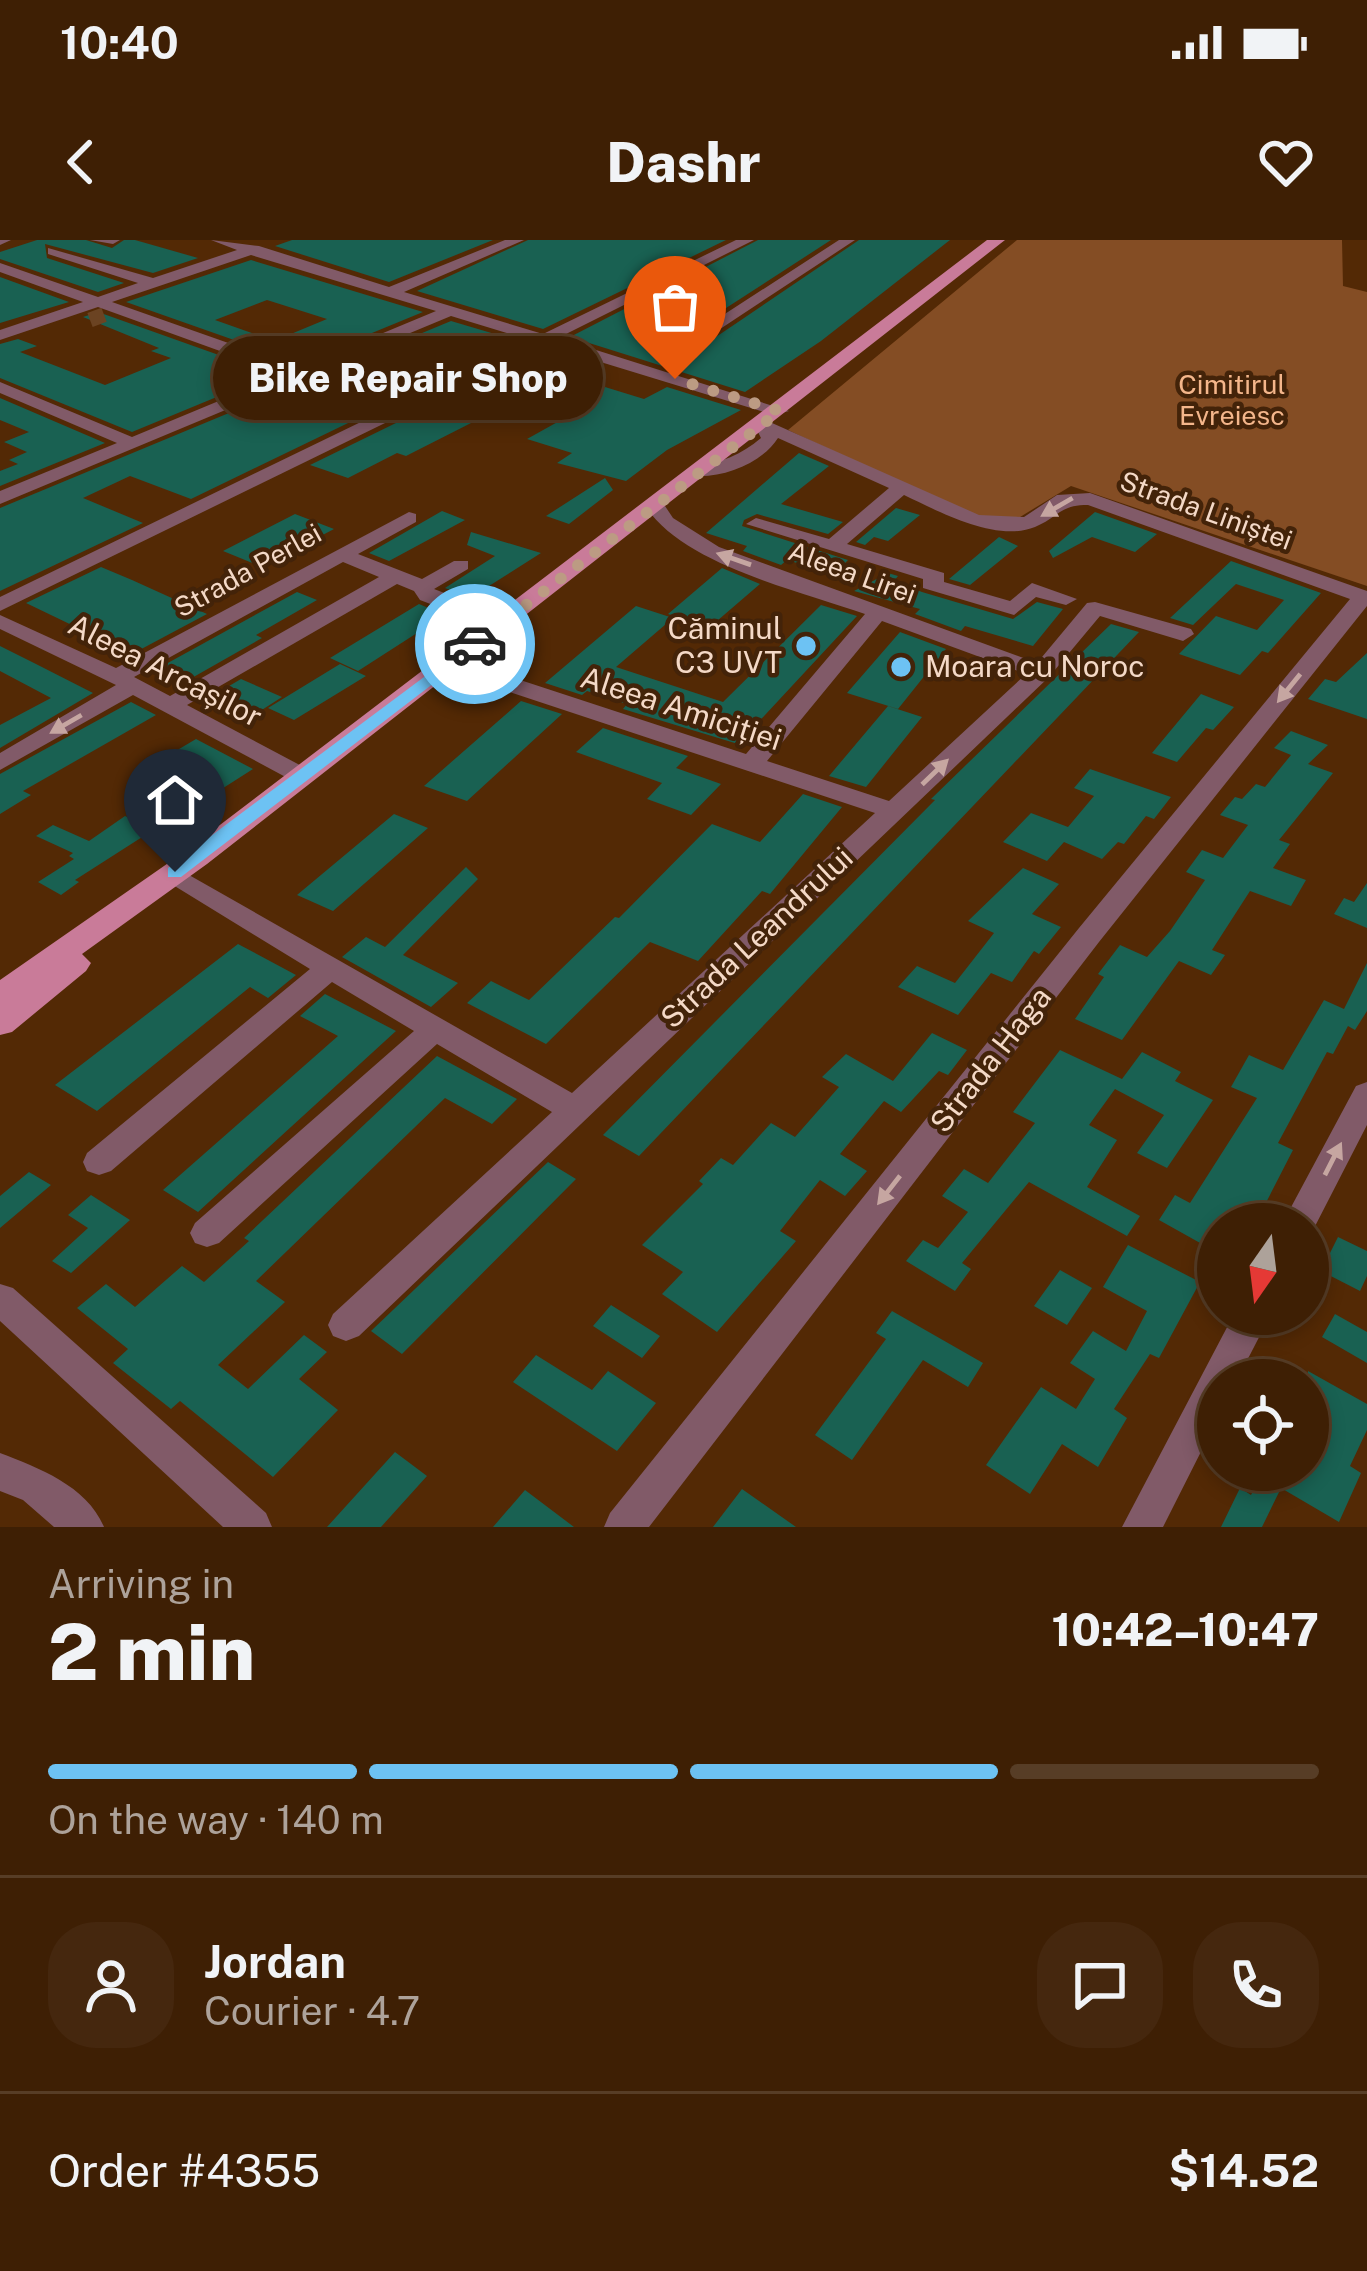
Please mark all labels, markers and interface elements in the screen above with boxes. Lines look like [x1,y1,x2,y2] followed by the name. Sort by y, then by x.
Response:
[60,16,179,69] text: 10:40
[48,129,114,195] icon: back
[1253,129,1319,195] icon: heart
[606,131,761,194] text: Dashr
[624,256,726,379] pin
[642,274,708,340] icon: bag
[213,337,603,421] callout: Bike Repair Shop
[248,355,568,401] text: Bike Repair Shop
[1178,368,1286,431] park label: Cimitirul Evreiesc
[1116,464,1297,556] street label: Strada Liniștei
[1040,496,1074,517] one-way arrow
[168,517,327,624] street label: Strada Perlei
[784,534,920,610] street label: Aleea Lirei
[716,549,752,567] one-way arrow
[415,584,535,704] courier
[63,606,268,734] street label: Aleea Arcașilor
[667,610,782,680] place label: Căminul C3 UVT
[442,611,508,677] icon: car
[793,633,819,659] marker: Căminul C3 UVT
[925,648,1144,684] place label: Moara cu Noroc
[888,654,914,680] marker: Moara cu Noroc
[576,659,786,757] street label: Aleea Amiciției
[1277,672,1303,703] one-way arrow
[49,712,83,733] one-way arrow
[124,749,226,872] pin
[921,758,949,786] one-way arrow
[142,767,208,833] icon: home
[653,839,860,1035] street label: Strada Leandrului
[922,979,1058,1139] street label: Strada Haga
[1322,1142,1343,1176] one-way arrow
[877,1174,902,1205] one-way arrow
[1197,1203,1329,1335] north arrow
[1197,1203,1329,1491] map controls
[1197,1359,1329,1491] button: locate
[48,1561,234,1607] text: Arriving in
[1052,1603,1319,1656] text: 10:42–10:47
[48,1606,255,1698] text: 2 min
[48,1797,384,1843] text: On the way · 140 m
[48,1922,174,2048] button: person
[1037,1922,1163,2048] button: chat
[1193,1922,1319,2048] button: phone
[204,1935,346,1988] text: Jordan
[204,1988,420,2034] text: Courier · 4.7
[48,2144,320,2197] text: Order #4355
[1169,2144,1319,2197] text: $14.52

